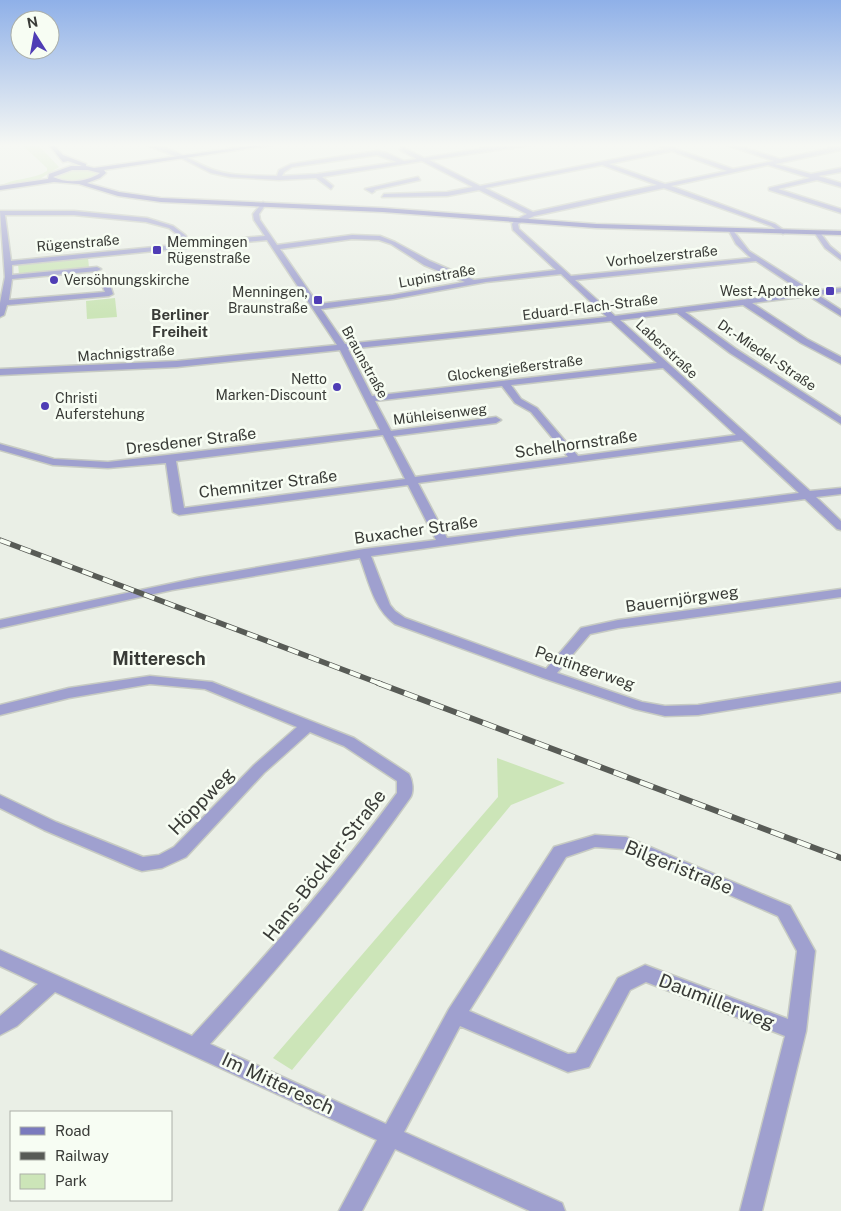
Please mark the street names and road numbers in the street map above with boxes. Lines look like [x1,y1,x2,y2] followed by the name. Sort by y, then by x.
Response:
[36,231,120,255] street label: Rügenstraße
[605,242,719,270] street label: Vorhoelzerstraße
[397,261,477,291] street label: Lupinstraße
[521,291,659,323] street label: Eduard-Flach-Straße
[633,316,701,382] street label: Laberstraße
[715,316,819,394] street label: Dr.-Miedel-Straße
[339,323,391,401] street label: Braunstraße
[77,342,175,364] street label: Machnigstraße
[446,352,584,384] street label: Glockengießerstraße
[392,400,488,428] street label: Mühleisenweg
[125,424,257,458] street label: Dresdener Straße
[514,426,638,462] street label: Schelhornstraße
[198,466,338,502] street label: Chemnitzer Straße
[353,512,479,548] street label: Buxacher Straße
[624,582,740,616] street label: Bauernjörgweg
[533,642,637,694] street label: Peutingerweg
[164,763,238,839] street label: Höppweg
[258,785,390,945] street label: Hans-Böckler-Straße
[622,835,736,899] street label: Bilgeristraße
[656,969,778,1033] street label: Daumillerweg
[218,1047,338,1119] street label: Im Mitteresch

